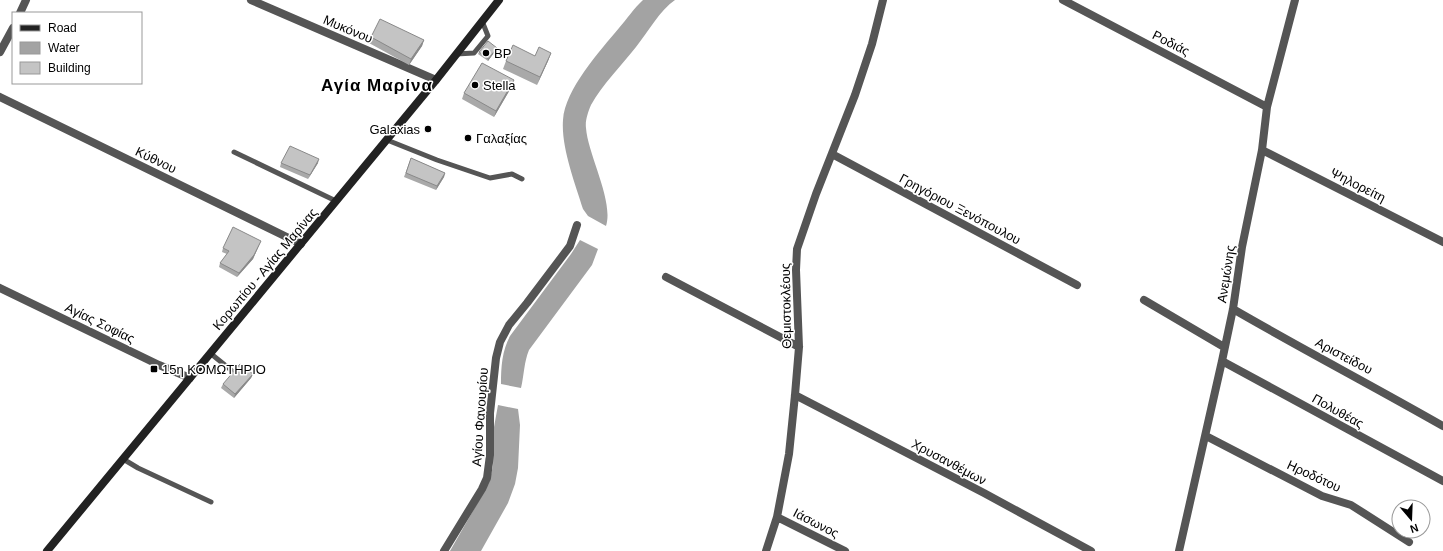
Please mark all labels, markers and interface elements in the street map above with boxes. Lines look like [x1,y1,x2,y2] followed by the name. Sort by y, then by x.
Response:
[12,12,142,84] legend
[321,12,375,46] street label: Μυκόνου
[48,21,77,35] text: Road
[1150,27,1192,59] street label: Ροδιάς
[48,41,80,55] text: Water
[494,46,511,61] place label: BP
[481,48,491,58] marker: BP
[48,61,91,75] text: Building
[321,76,433,95] district label: Αγία Μαρίνα
[483,78,516,93] place label: Stella
[470,80,480,90] marker: Stella
[369,122,421,137] place label: Galaxias
[423,124,433,134] marker: Galaxias
[476,131,527,146] place label: Γαλαξίας
[463,133,473,143] marker: Γαλαξίας
[133,144,179,176] street label: Κύθνου
[1328,165,1388,205] street label: Ψηλορείτη
[897,171,1023,247] street label: Γρηγόριου Ξενόπουλου
[210,205,320,333] street label: Κορωπίου - Αγίας Μαρίνας
[1214,244,1238,304] street label: Ανεμώνης
[778,263,794,349] street label: Θεμιστοκλέους
[63,300,137,346] street label: Αγίας Σοφίας
[1313,335,1375,377] street label: Αριστείδου
[162,362,266,377] place label: 15η ΚΟΜΩΤΗΡΙΟ
[149,364,159,374] marker: 15η ΚΟΜΩΤΗΡΙΟ
[469,367,491,467] street label: Αγίου Φανουρίου
[1310,391,1366,431] street label: Πολυθέας
[909,436,989,488] street label: Χρυσανθέμων
[1285,457,1343,495] street label: Ηροδότου
[1391,499,1431,539] north arrow
[791,505,841,541] street label: Ιάσωνος
[1408,521,1420,535] text: N

